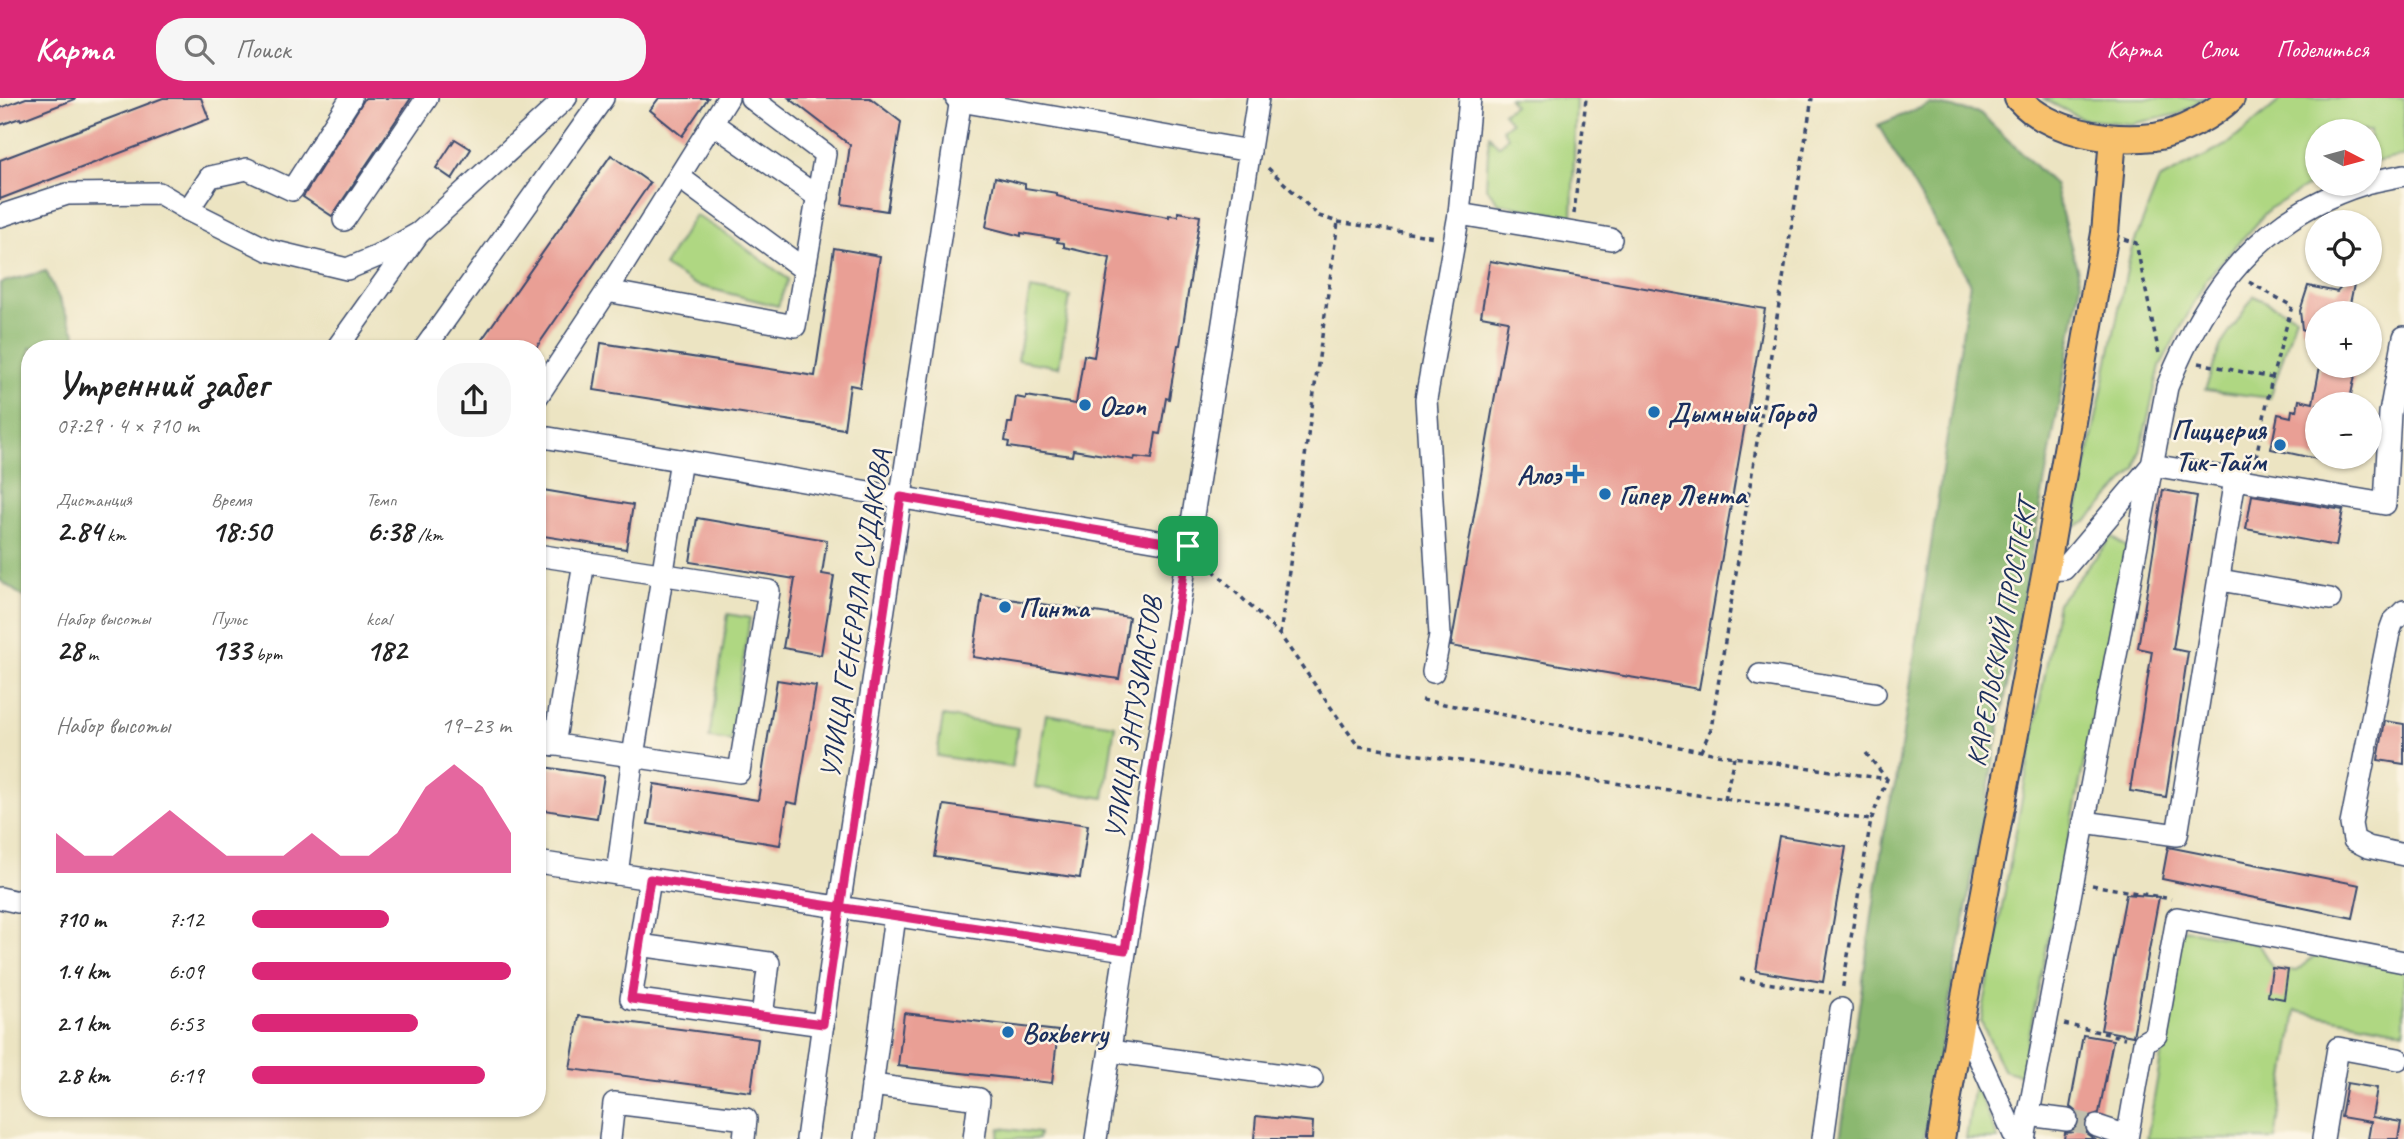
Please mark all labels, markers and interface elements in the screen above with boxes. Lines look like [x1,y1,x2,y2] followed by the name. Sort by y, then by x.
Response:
[156,18,646,81] search box
[35,28,114,70] text: Карта
[180,30,218,68] icon: search
[236,33,290,66] text: Поиск
[2107,34,2161,64] text: Карта
[2199,34,2238,64] text: Слои
[2276,34,2369,64] text: Поделиться
[2305,119,2382,196] north arrow
[2305,119,2382,469] map controls
[2305,210,2382,287] button: locate
[2305,301,2382,378] button: +
[56,361,268,408] text: Утренний забег
[437,363,511,437] button: share
[1099,388,1147,423] place label: Ozon
[2305,392,2382,469] button: −
[1668,395,1818,430] place label: Дымный Город
[1077,397,1093,413] marker: Ozon
[1646,404,1662,420] marker: Дымный Город
[56,411,199,440] text: 07:29 · 4 × 710 m
[2171,412,2268,479] place label: Пиццерия Тик-Тайм
[2272,437,2288,453] marker: Пиццерия Тик-Тайм
[812,446,898,781] street label: УЛИЦА ГЕНЕРАЛА СУДАКОВА
[1517,457,1563,492] place label: Алоэ
[1567,466,1583,482] marker: Алоэ
[1619,477,1748,512] place label: Гипер Лента
[1597,486,1613,502] marker: Гипер Лента
[56,488,132,512] text: Дистанция
[211,488,251,512] text: Время
[366,488,397,512] text: Темп
[1958,490,2045,769] street label: КАРЕЛЬСКИЙ ПРОСПЕКТ
[56,512,102,550] text: 2.84
[211,512,270,550] text: 18:50
[366,512,413,550] text: 6:38
[1158,516,1218,576] pin
[102,523,126,547] text: km
[413,523,443,547] text: /km
[1169,527,1207,565] icon: arrive
[1019,590,1091,625] place label: Пинта
[1097,592,1170,841] street label: УЛИЦА ЭНТУЗИАСТОВ
[997,599,1013,615] marker: Пинта
[56,607,150,631] text: Набор высоты
[211,607,248,631] text: Пульс
[366,607,391,631] text: kcal
[56,631,83,669] text: 28
[211,631,252,669] text: 133
[366,631,407,669] text: 182
[83,642,98,666] text: m
[252,642,282,666] text: bpm
[56,711,170,740] text: Набор высоты
[441,711,511,740] text: 19–23 m
[56,905,106,934] text: 710 m
[168,905,204,934] text: 7:12
[56,957,110,986] text: 1.4 km
[168,957,204,986] text: 6:09
[56,1009,110,1038] text: 2.1 km
[168,1009,204,1038] text: 6:53
[1022,1015,1110,1051] place label: Boxberry
[1000,1024,1016,1040] marker: Boxberry
[56,1061,110,1090] text: 2.8 km
[168,1061,204,1090] text: 6:19

